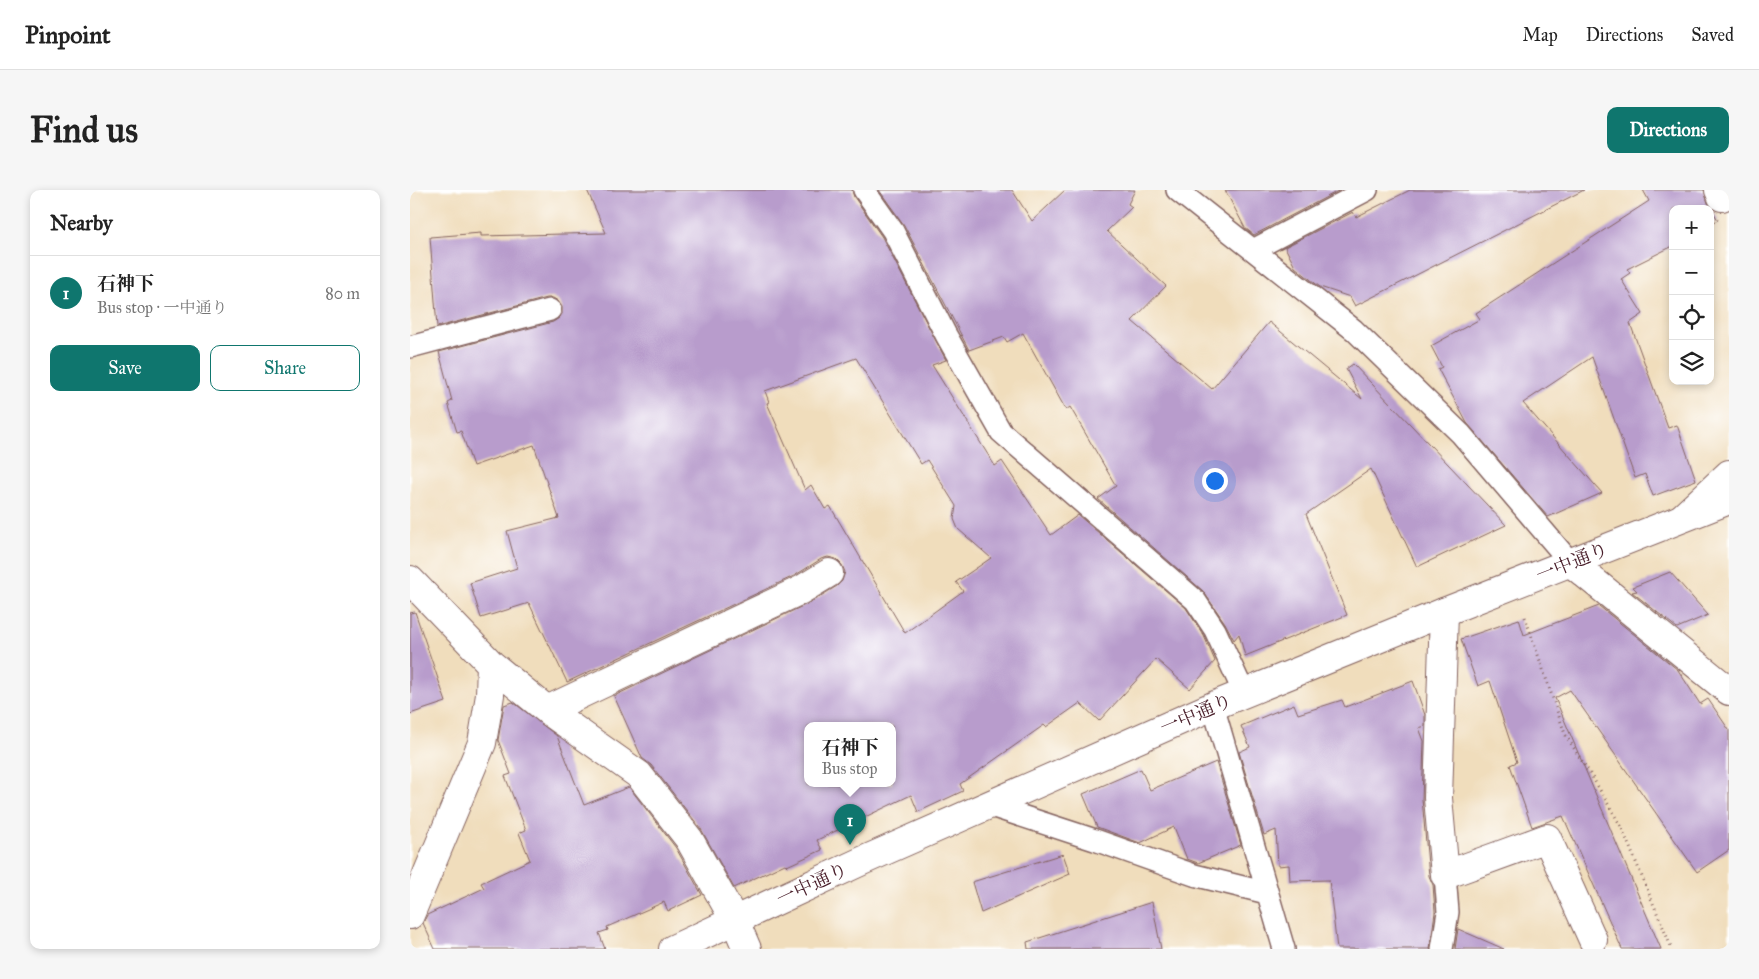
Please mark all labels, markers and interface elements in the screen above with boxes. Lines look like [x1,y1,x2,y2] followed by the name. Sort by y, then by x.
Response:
[25,20,111,50] text: Pinpoint
[1522,24,1558,46] text: Map
[1586,24,1663,46] text: Directions
[1691,24,1734,46] text: Saved
[1607,107,1729,153] button: Directions
[30,109,138,152] text: Find us
[1669,205,1714,385] map controls
[1669,205,1714,250] button: +
[50,210,113,236] text: Nearby
[1669,250,1714,295] button: −
[97,272,154,295] text: 石神下
[63,284,69,303] text: 1
[325,284,360,303] text: 80 m
[1669,295,1714,340] button: locate
[97,298,227,317] text: Bus stop · 一中通り
[1669,340,1714,385] button: layers
[50,345,200,391] button: Save
[210,345,360,391] button: Share
[1202,468,1228,494] your location
[1532,537,1612,587] street label: 一中通り
[1157,689,1235,739] street label: 一中通り
[804,722,896,787] popup
[821,736,879,759] text: 石神下
[821,759,878,778] text: Bus stop
[834,804,866,845] pin: 1
[773,858,851,910] street label: 一中通り

